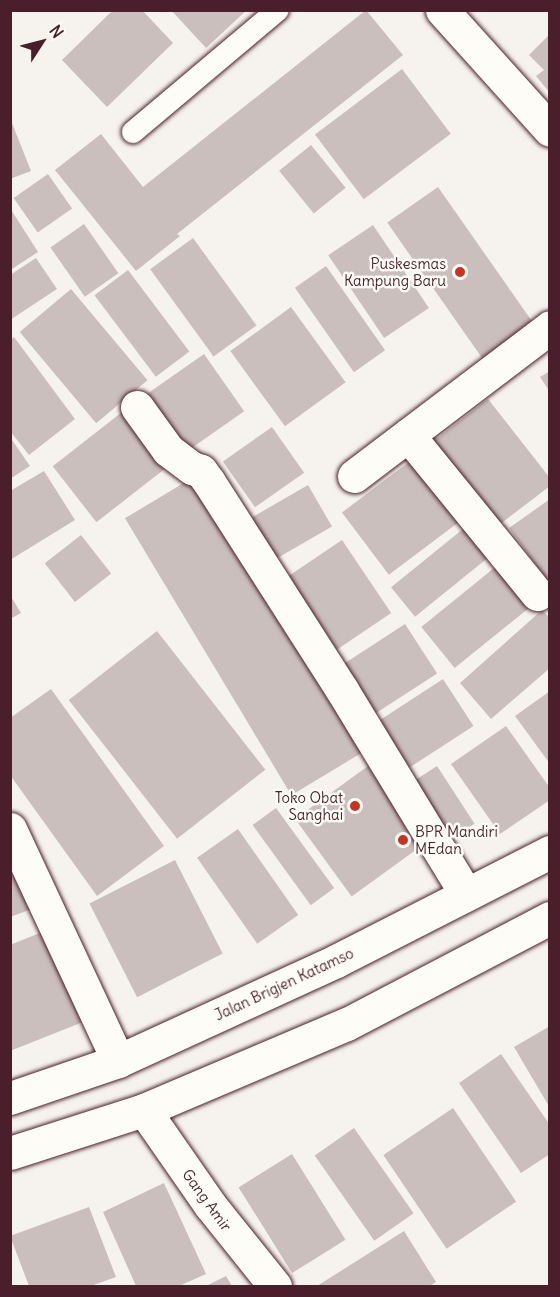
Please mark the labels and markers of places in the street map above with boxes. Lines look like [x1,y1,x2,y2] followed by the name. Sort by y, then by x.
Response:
[344,254,446,289] place label: Puskesmas Kampung Baru
[451,263,469,281] marker: Puskesmas Kampung Baru
[275,788,343,823] place label: Toko Obat Sanghai
[348,799,362,813] marker: Toko Obat Sanghai
[415,822,498,857] place label: BPR Mandiri MEdan
[396,833,410,847] marker: BPR Mandiri MEdan

